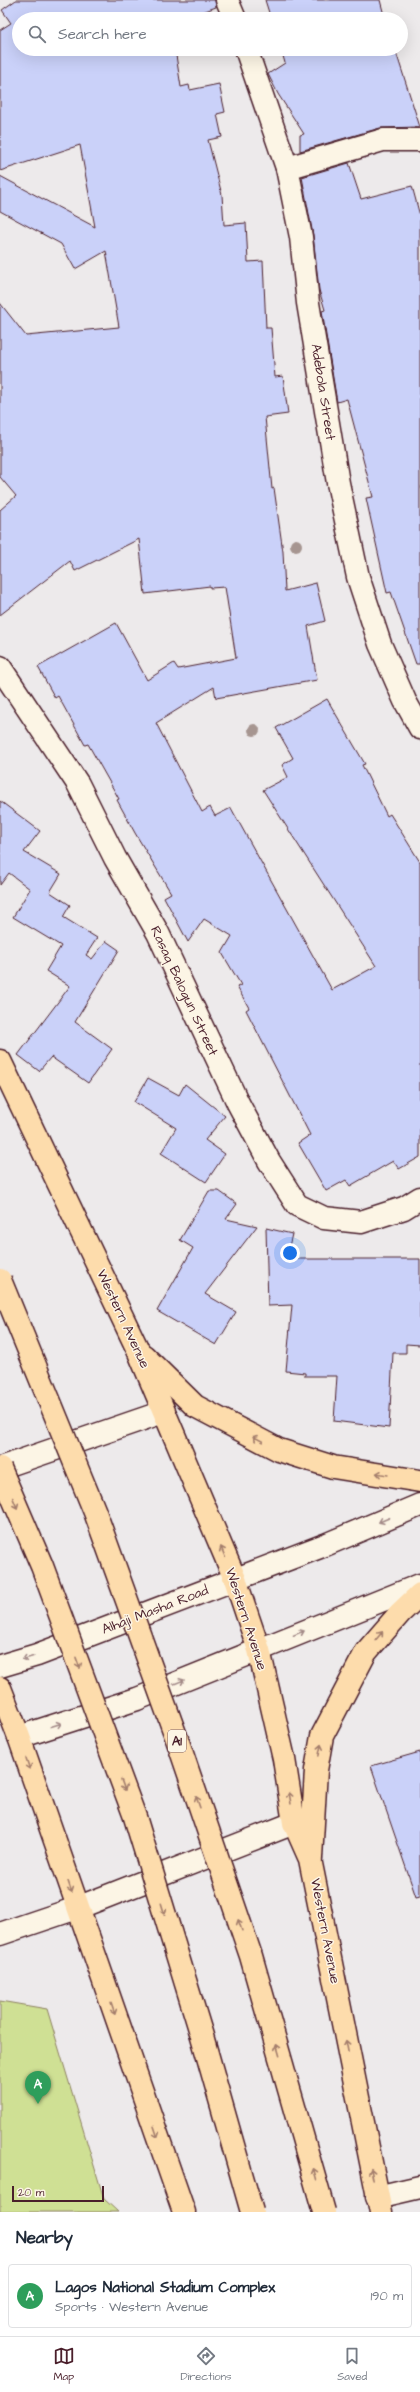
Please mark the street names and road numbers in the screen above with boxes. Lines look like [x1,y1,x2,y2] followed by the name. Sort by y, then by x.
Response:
[305,342,341,442] street label: Adebola Street
[145,923,223,1060] street label: Rasaq Balogun Street
[91,1266,155,1372] street label: Western Avenue
[220,1565,272,1673] street label: Western Avenue
[99,1580,211,1640] street label: Alhaji Masha Road
[168,1730,186,1752] road number: A1
[305,1877,345,1986] street label: Western Avenue

